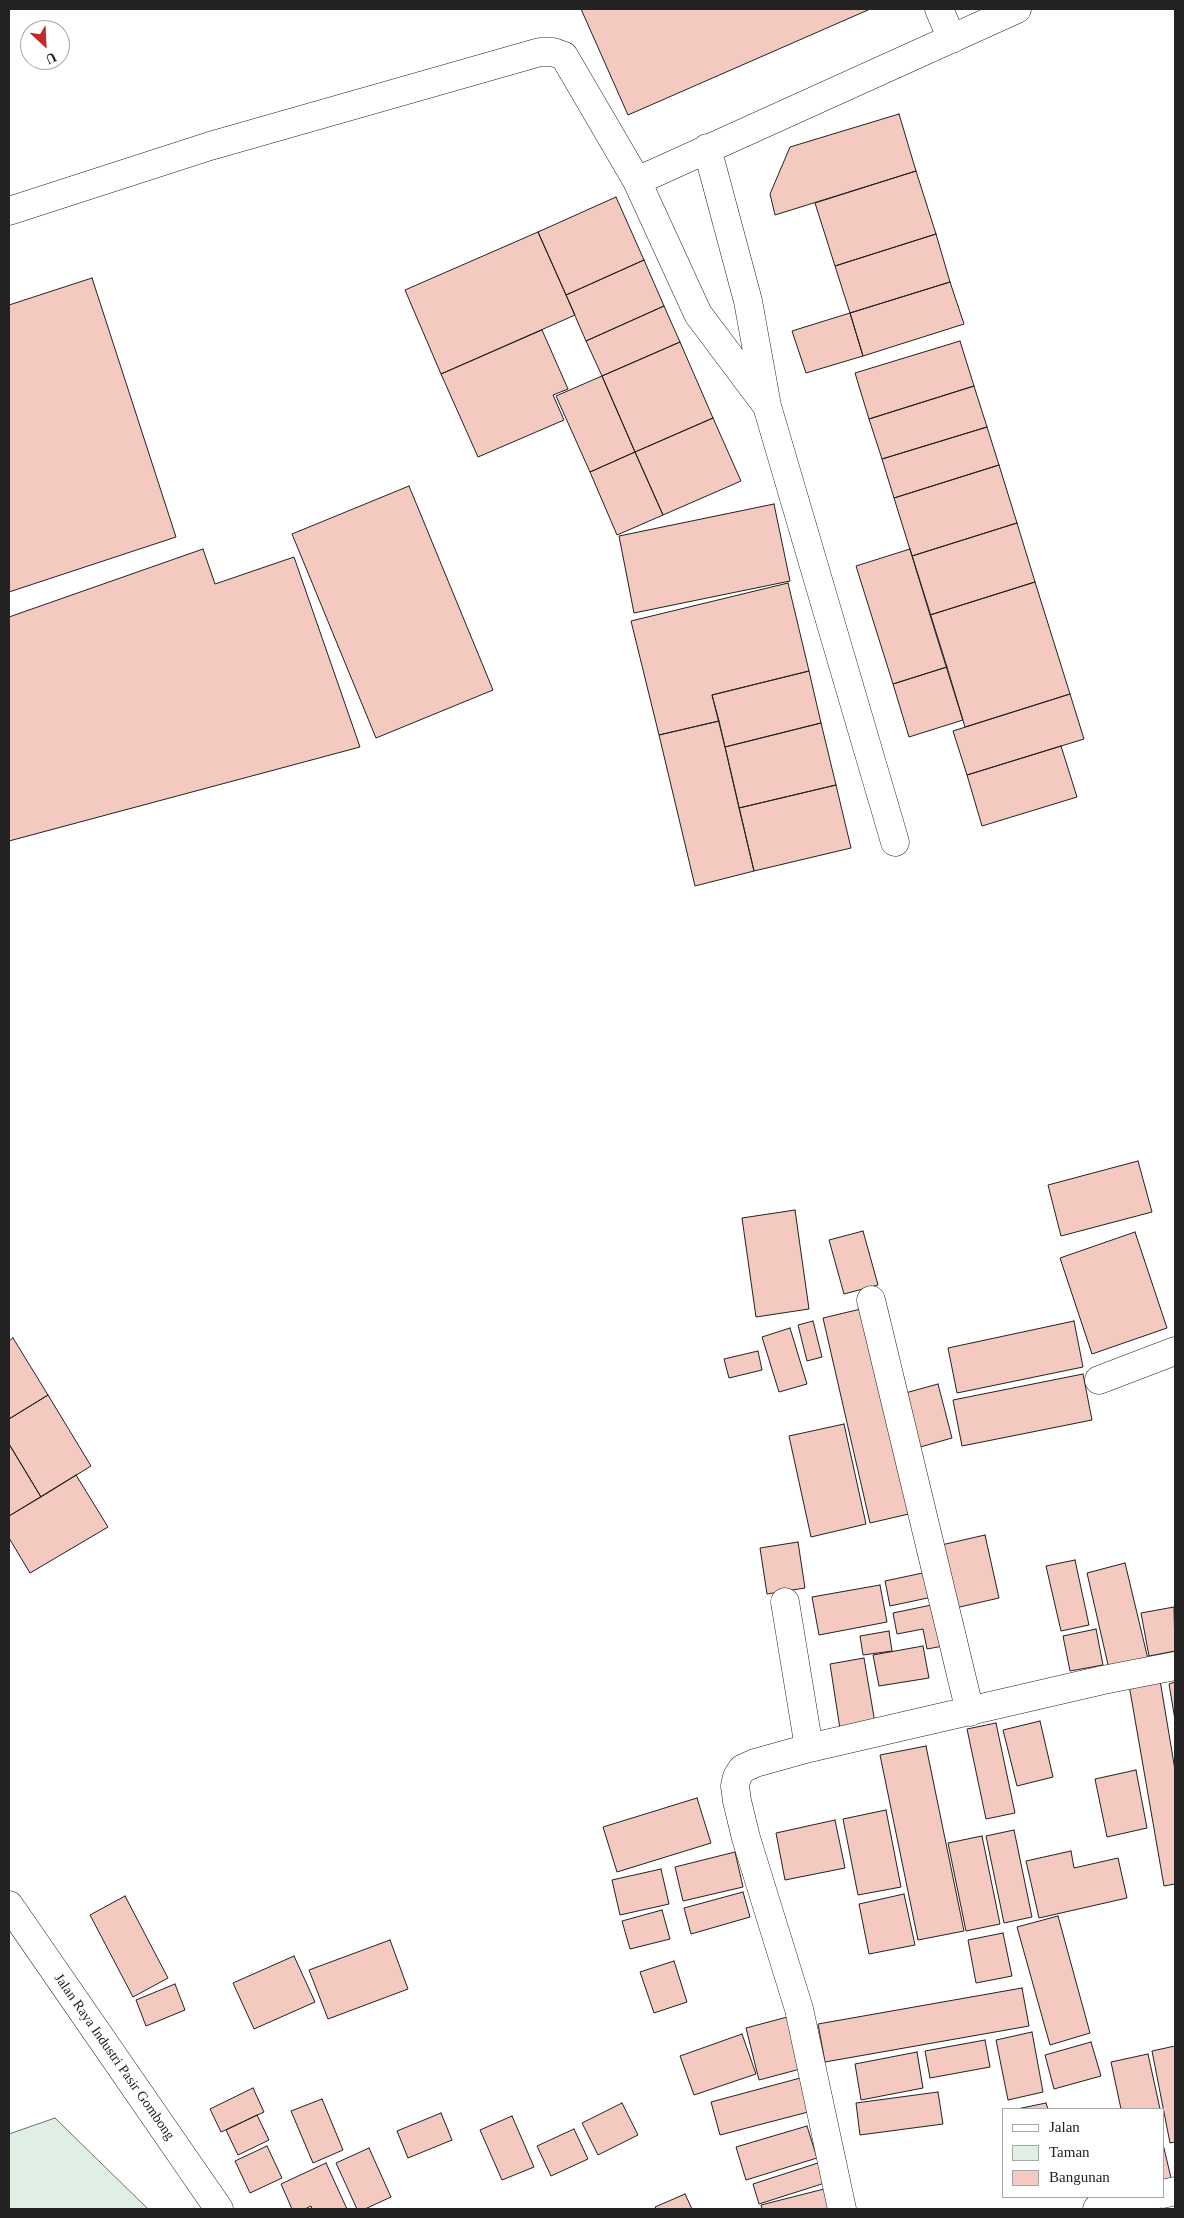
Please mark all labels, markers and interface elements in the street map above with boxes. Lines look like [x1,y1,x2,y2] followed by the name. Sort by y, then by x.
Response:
[20,20,70,70] north arrow
[43,49,59,67] text: U
[50,1971,178,2143] street label: Jalan Raya Industri Pasir Gombong
[1002,2108,1164,2198] legend
[1049,2119,1080,2135] text: Jalan
[1049,2144,1090,2160] text: Taman
[1049,2169,1110,2185] text: Bangunan

